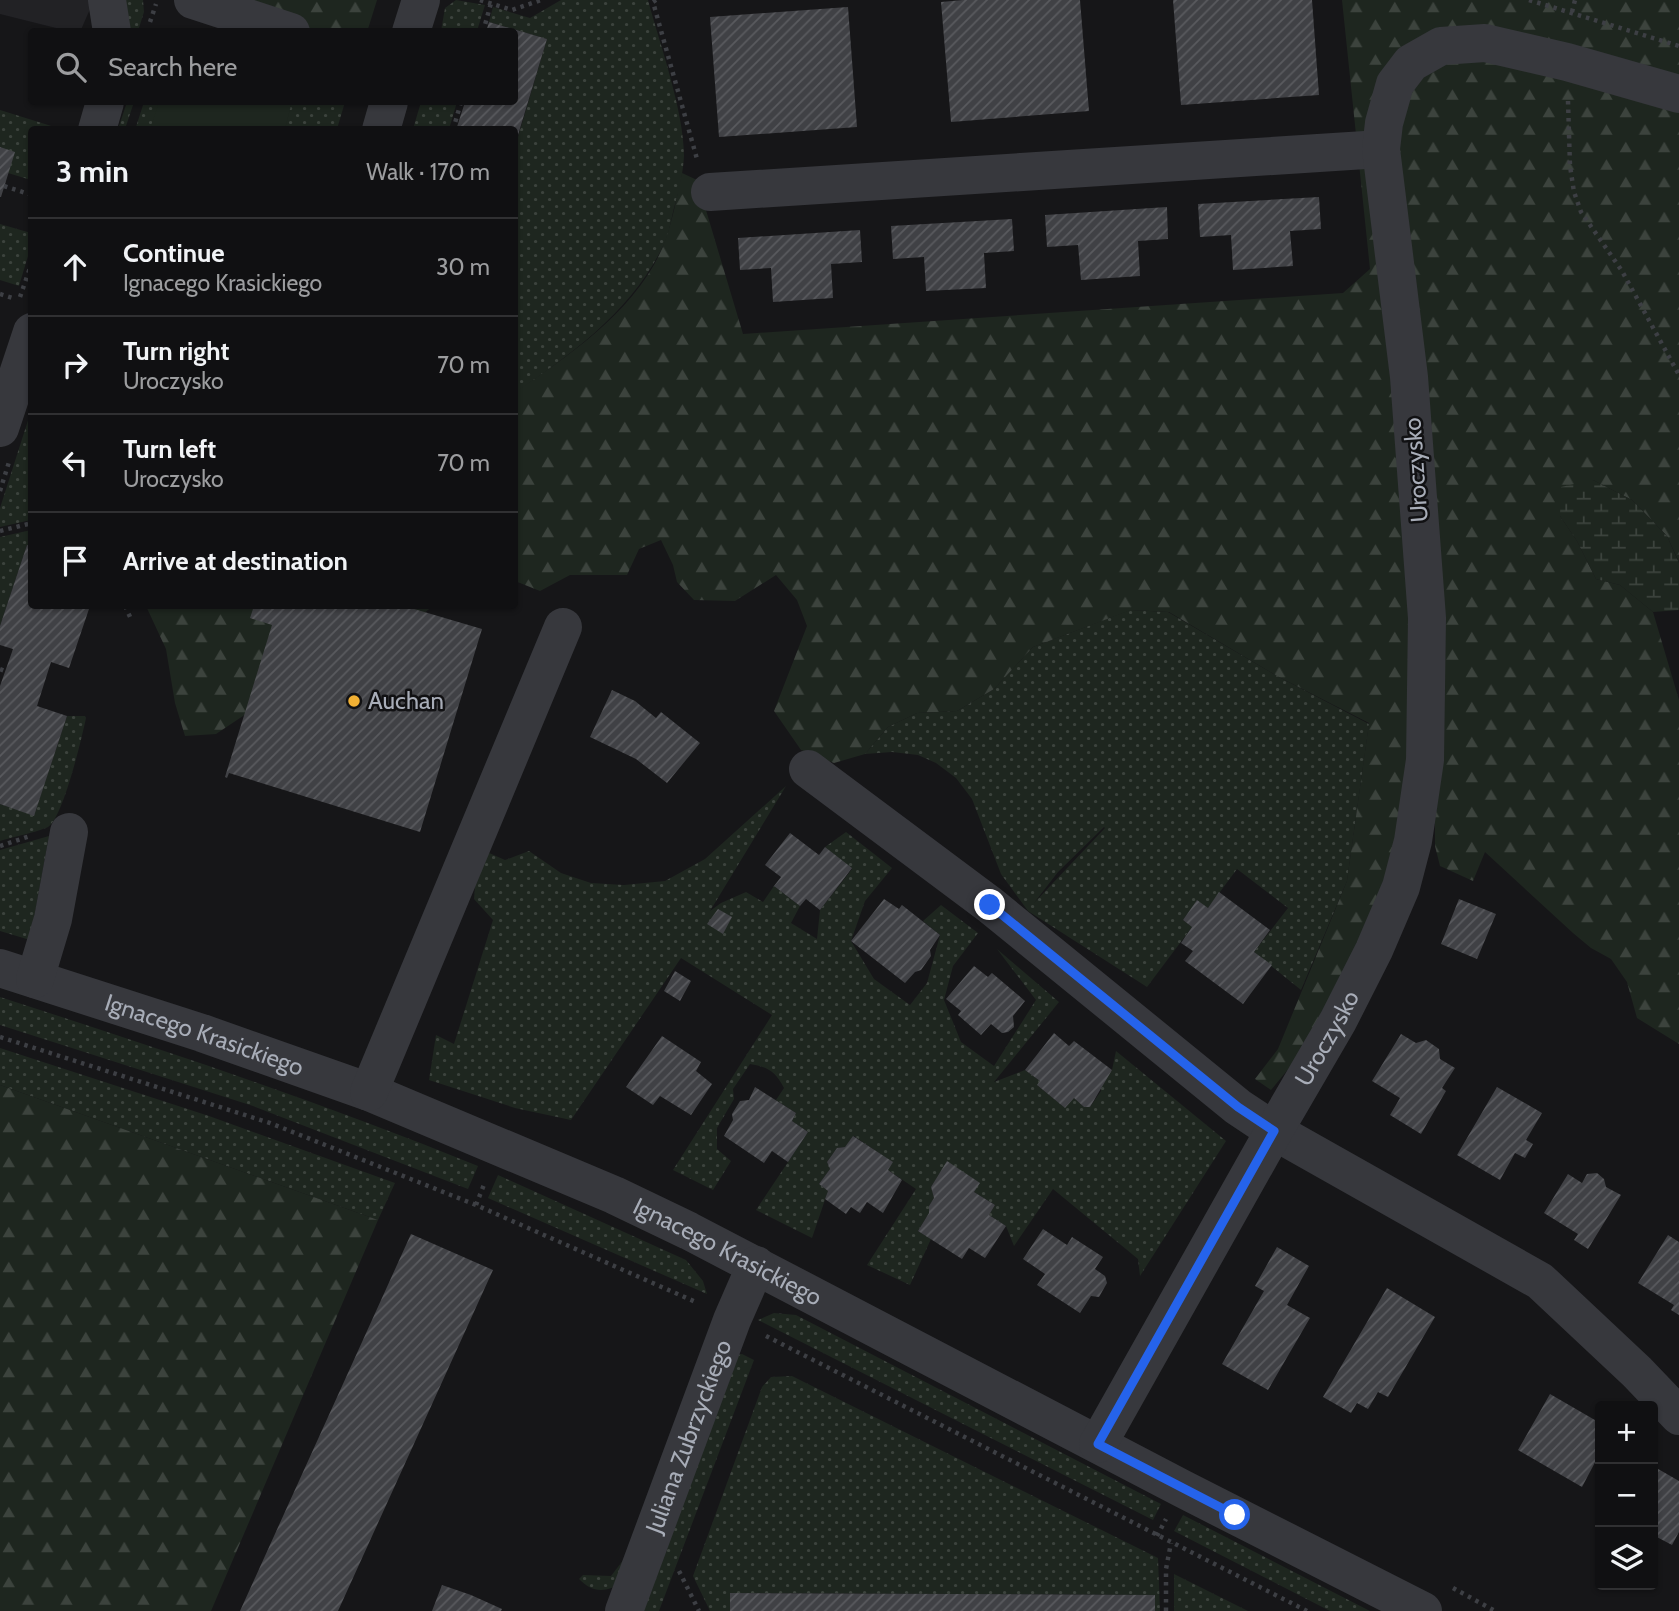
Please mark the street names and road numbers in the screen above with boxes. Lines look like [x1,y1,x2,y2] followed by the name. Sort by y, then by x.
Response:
[1397,417,1434,523] street label: Uroczysko
[1288,985,1365,1091] street label: Uroczysko
[101,988,308,1082] street label: Ignacego Krasickiego
[629,1191,827,1312] street label: Ignacego Krasickiego
[639,1336,737,1538] street label: Juliana Zubrzyckiego

